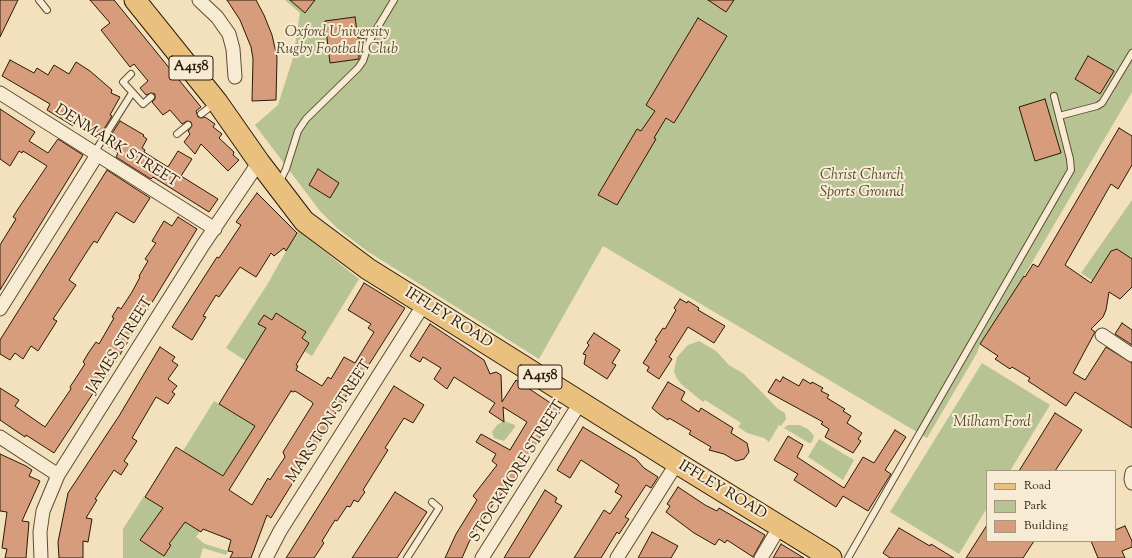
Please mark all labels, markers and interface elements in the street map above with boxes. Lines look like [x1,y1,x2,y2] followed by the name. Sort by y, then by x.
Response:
[276,24,398,59] park label: Oxford University Rugby Football Club
[169,56,213,80] road number: A4158
[51,102,181,192] street label: DENMARK STREET
[820,167,904,202] park label: Christ Church Sports Ground
[401,285,495,353] street label: IFFLEY ROAD
[84,294,158,398] street label: JAMES STREET
[284,357,376,487] street label: MARSTON STREET
[518,365,562,389] road number: A4158
[467,398,569,546] street label: STOCKMORE STREET
[953,414,1031,432] park label: Milham Ford
[675,458,769,524] street label: IFFLEY ROAD
[986,470,1116,542] legend
[1024,477,1051,495] text: Road
[1024,497,1047,515] text: Park
[1024,517,1068,535] text: Building

